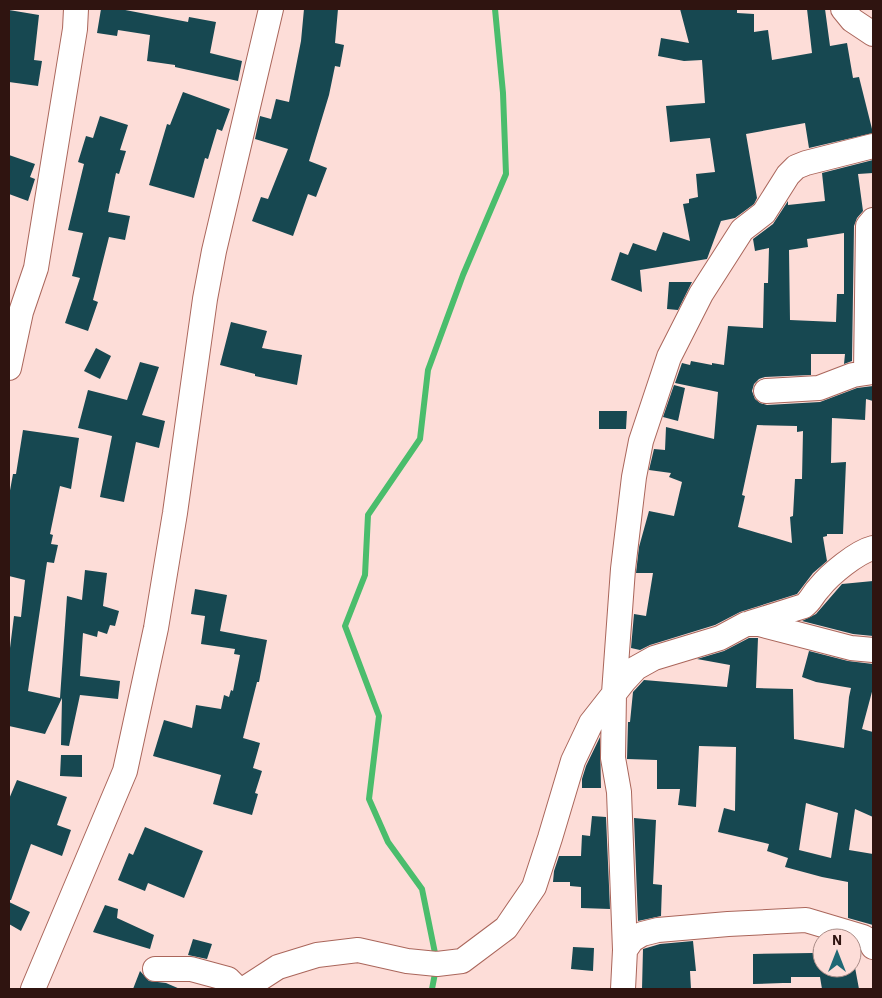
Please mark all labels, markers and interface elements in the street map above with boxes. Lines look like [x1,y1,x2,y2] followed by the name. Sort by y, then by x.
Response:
[812,928,862,978] north arrow
[832,931,842,949] text: N

